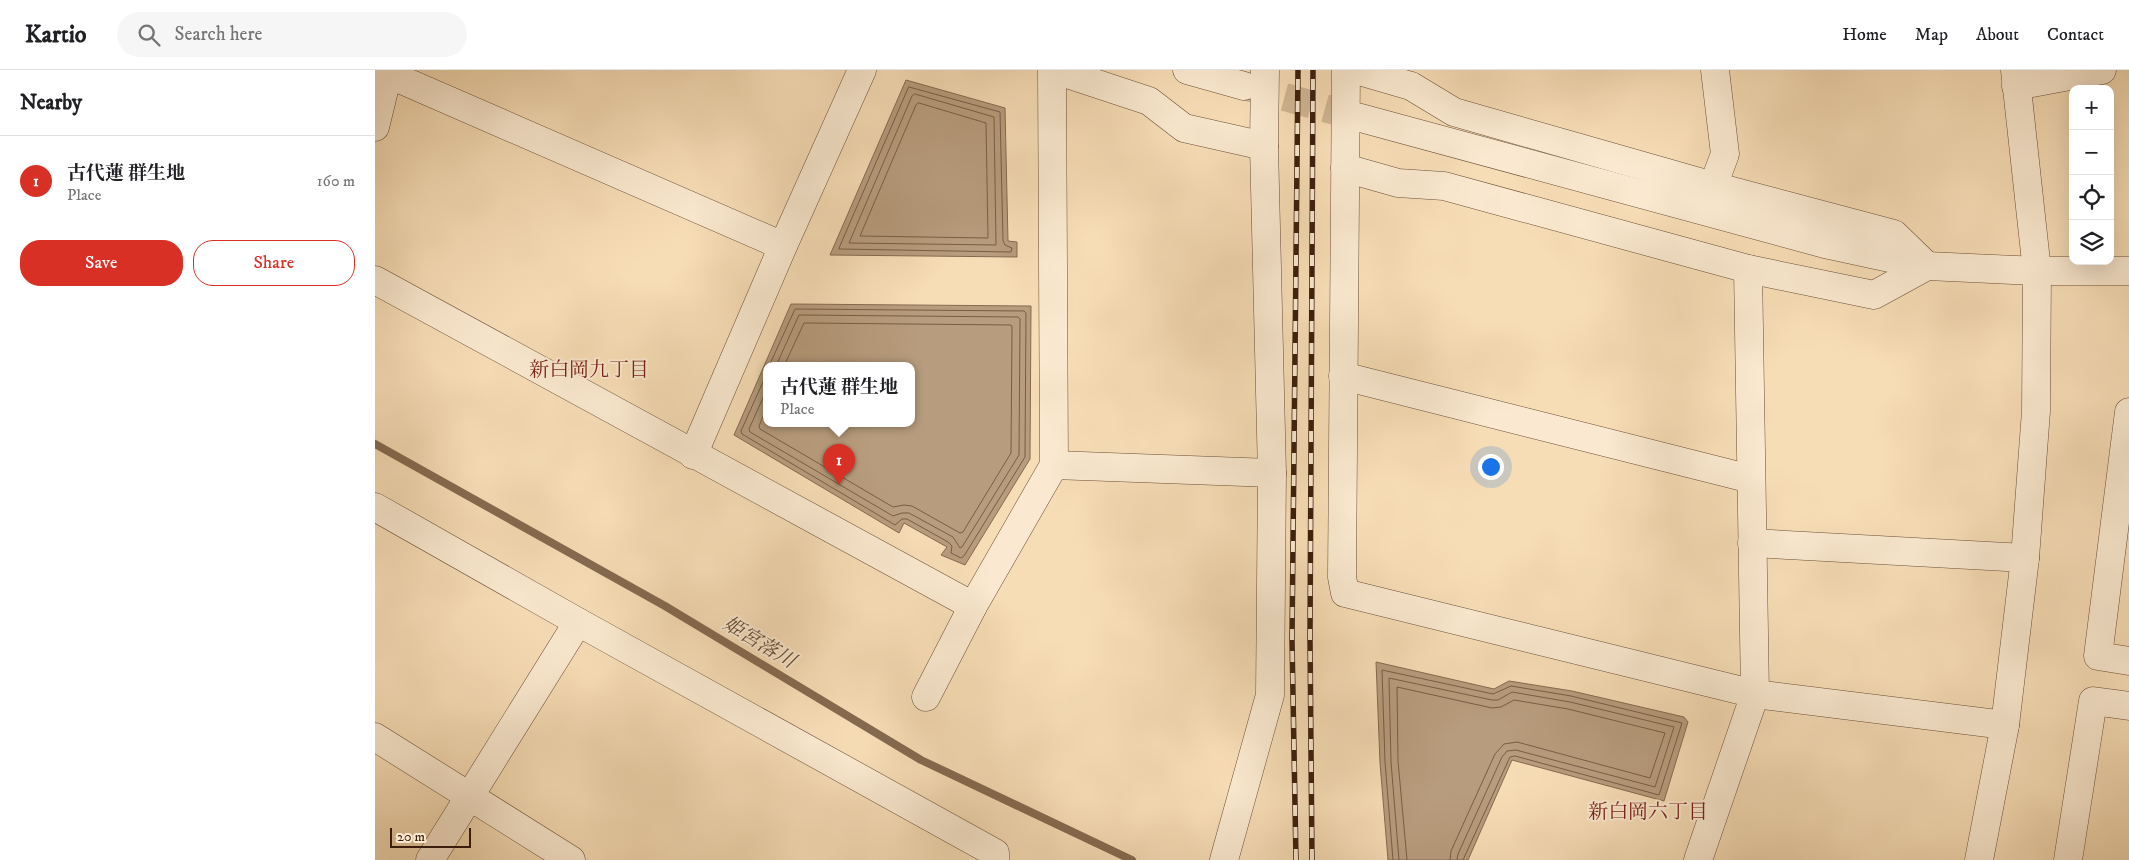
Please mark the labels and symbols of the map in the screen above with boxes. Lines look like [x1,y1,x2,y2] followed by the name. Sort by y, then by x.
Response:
[529,358,649,383] district label: 新白岡九丁目
[823,444,855,485] pin: 1
[1478,454,1504,480] your location
[718,612,801,675] water label: 姫宮落川
[1588,800,1708,825] district label: 新白岡六丁目
[390,825,471,848] scale bar

